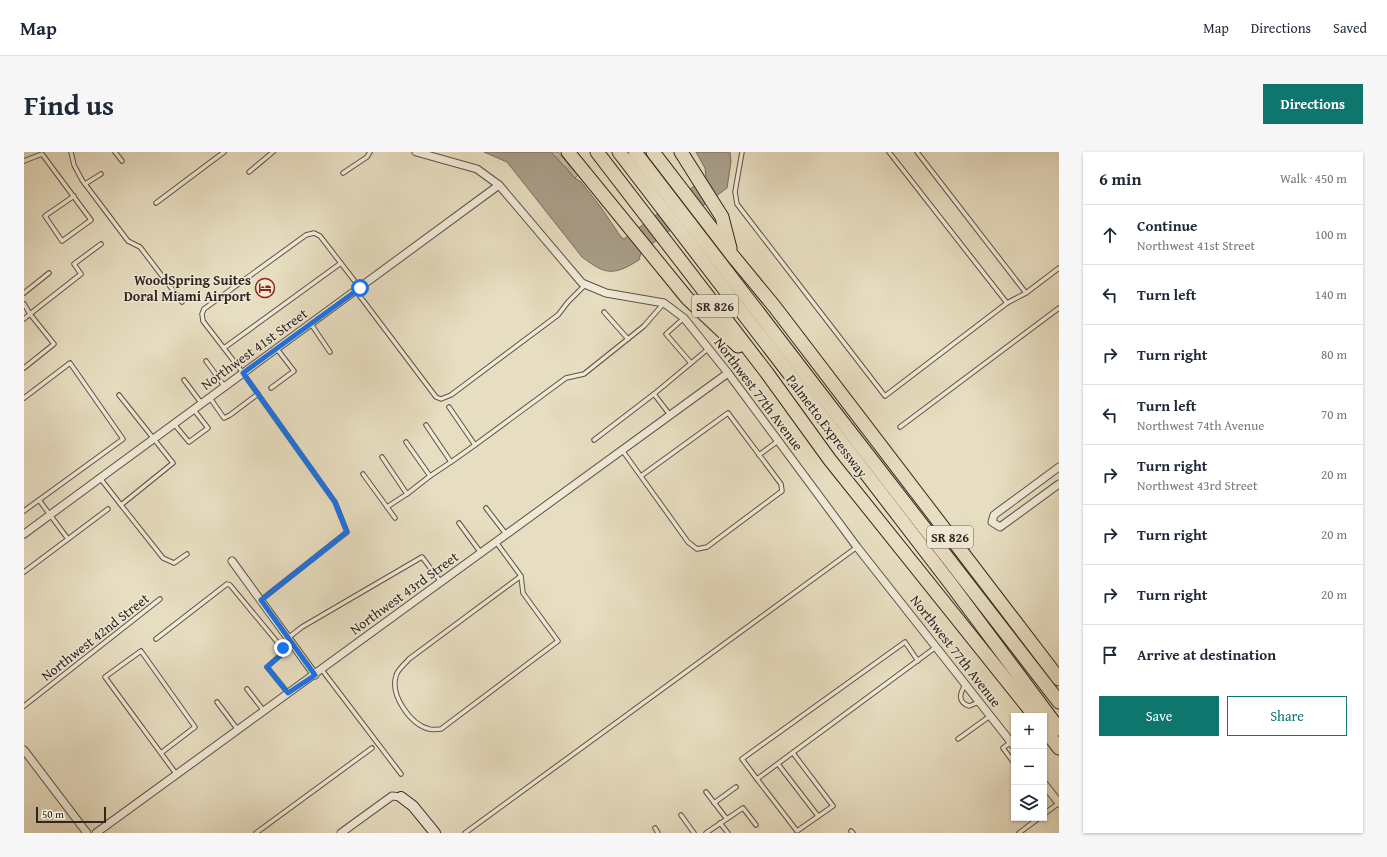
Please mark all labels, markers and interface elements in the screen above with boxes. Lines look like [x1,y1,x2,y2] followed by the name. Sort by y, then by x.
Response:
[20,14,57,42] text: Map
[1203,18,1229,38] text: Map
[1251,18,1311,38] text: Directions
[1333,18,1367,38] text: Saved
[24,84,114,125] text: Find us
[1263,84,1363,124] button: Directions
[1099,166,1141,191] text: 6 min
[1280,169,1347,188] text: Walk · 450 m
[1137,215,1198,236] text: Continue
[1099,224,1121,246] icon: ahead
[1315,225,1347,244] text: 100 m
[1137,236,1255,255] text: Northwest 41st Street
[124,270,252,306] place label: WoodSpring Suites Doral Miami Airport
[254,277,276,299] hotel icon: WoodSpring Suites Doral Miami Airport
[351,279,369,297] route start
[1099,284,1121,306] icon: left
[1137,284,1196,305] text: Turn left
[1315,285,1347,304] text: 140 m
[692,295,738,317] road number: SR 826
[197,304,311,394] street label: Northwest 41st Street
[710,333,808,455] street label: Northwest 77th Avenue
[1099,344,1121,366] icon: right
[1137,344,1208,365] text: Turn right
[1321,345,1347,364] text: 80 m
[782,370,872,482] street label: Palmetto Expressway
[1137,395,1196,416] text: Turn left
[1099,404,1121,426] icon: left
[1321,405,1347,424] text: 70 m
[1137,416,1264,435] text: Northwest 74th Avenue
[1137,455,1208,476] text: Turn right
[1099,464,1121,486] icon: right
[1321,465,1347,484] text: 20 m
[1137,476,1258,495] text: Northwest 43rd Street
[1099,524,1121,546] icon: right
[1137,524,1208,545] text: Turn right
[1321,525,1347,544] text: 20 m
[927,526,973,548] road number: SR 826
[346,547,462,639] street label: Northwest 43rd Street
[1099,584,1121,606] icon: right
[1137,584,1208,605] text: Turn right
[1321,585,1347,604] text: 20 m
[37,588,153,686] street label: Northwest 42nd Street
[906,591,1006,711] street label: Northwest 77th Avenue
[274,639,292,657] route end
[1099,644,1121,666] icon: arrive
[1137,644,1276,665] text: Arrive at destination
[1099,696,1219,736] button: Save
[1227,696,1347,736] button: Share
[1011,713,1047,821] map controls
[1011,713,1047,749] button: +
[1011,749,1047,785] button: −
[1011,785,1047,821] button: layers
[36,805,106,824] scale bar
[42,806,64,822] text: 50 m

